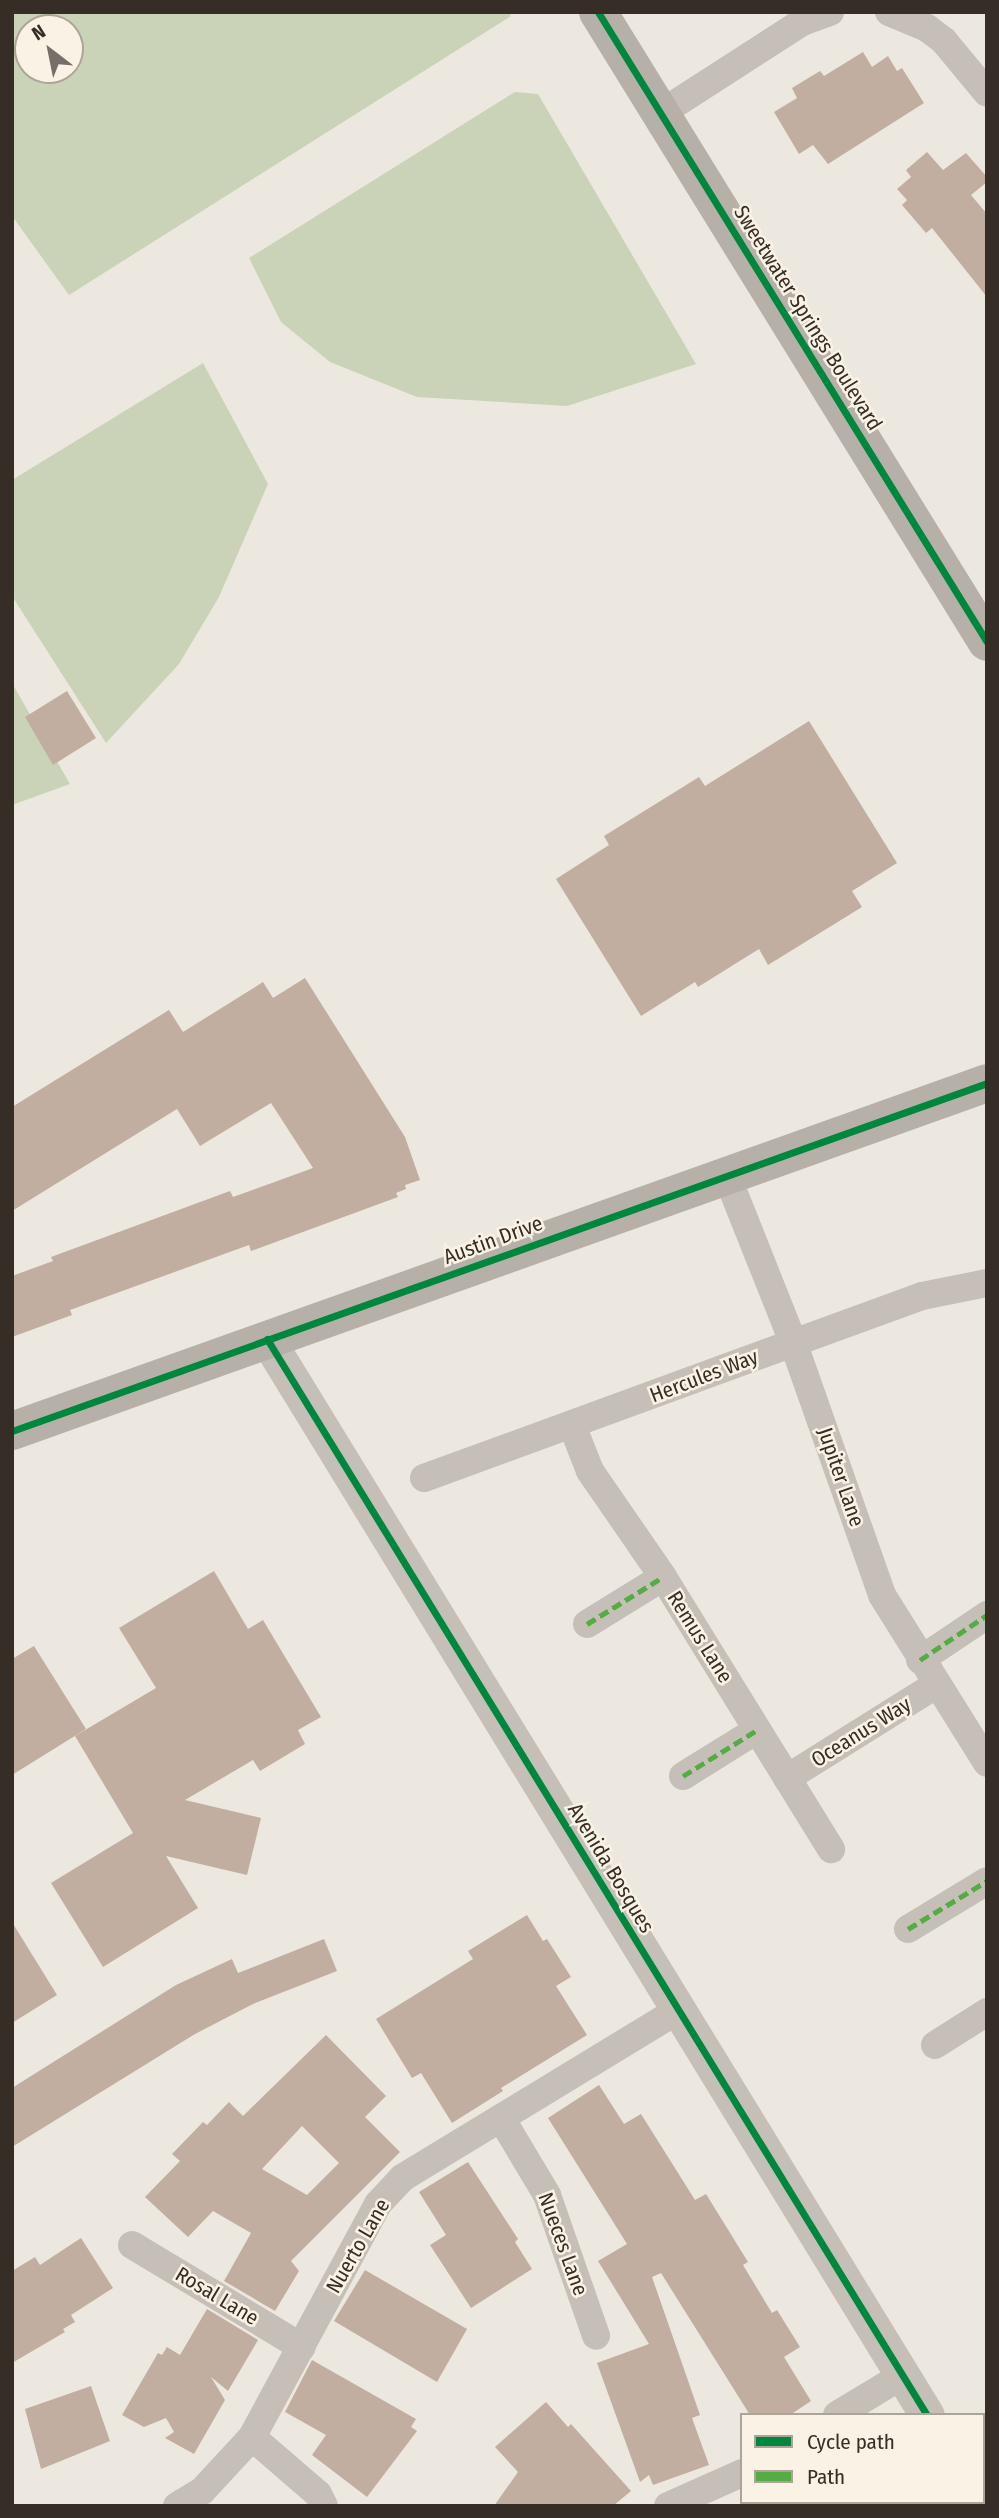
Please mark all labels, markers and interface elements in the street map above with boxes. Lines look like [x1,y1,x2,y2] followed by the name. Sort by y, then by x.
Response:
[14,14,84,84] north arrow
[28,20,50,45] text: N
[728,201,888,435] street label: Sweetwater Springs Boulevard
[440,1210,546,1270] street label: Austin Drive
[646,1344,762,1408] street label: Hercules Way
[812,1424,870,1530] street label: Jupiter Lane
[662,1586,738,1688] street label: Remus Lane
[807,1691,915,1773] street label: Oceanus Way
[562,1799,660,1937] street label: Avenida Bosques
[533,2189,593,2299] street label: Nueces Lane
[321,2194,395,2298] street label: Nuerto Lane
[171,2261,263,2331] street label: Rosal Lane
[740,2413,985,2504] legend
[807,2429,895,2455] text: Cycle path
[807,2464,845,2490] text: Path

